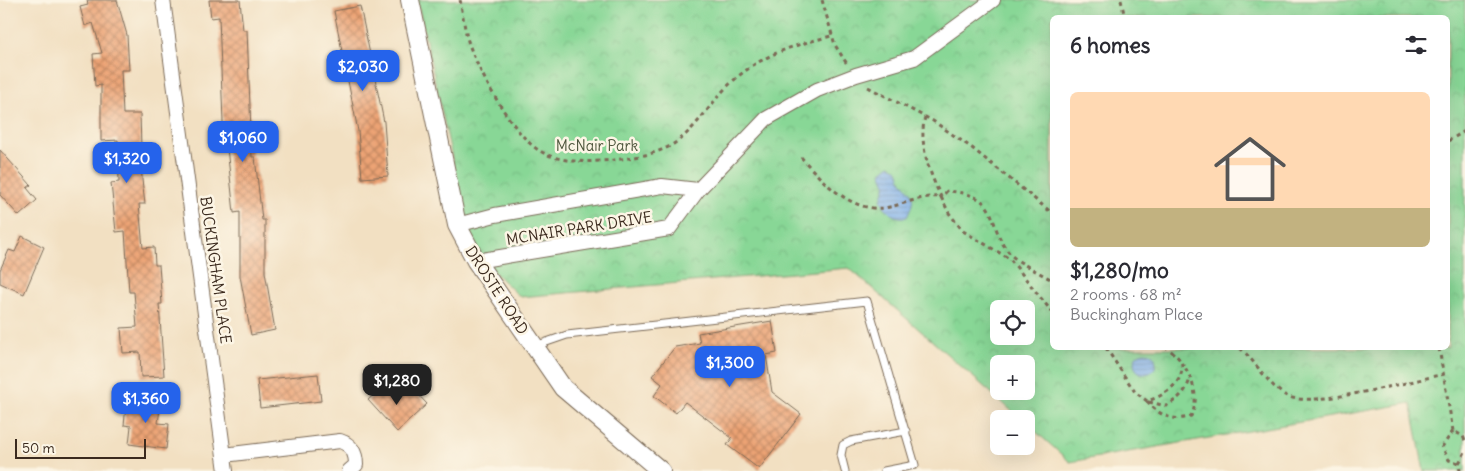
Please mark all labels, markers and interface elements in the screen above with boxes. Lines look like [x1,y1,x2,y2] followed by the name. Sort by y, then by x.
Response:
[1402,31,1430,59] icon: filters
[1070,32,1150,59] text: 6 homes
[322,49,404,92] pin: $2,030
[337,56,389,76] text: $2,030
[202,120,284,163] pin: $1,060
[1205,124,1295,214] icon: home
[219,127,267,147] text: $1,060
[556,136,639,155] park label: McNair Park
[86,142,168,184] pin: $1,320
[104,148,150,168] text: $1,320
[196,195,236,345] street label: BUCKINGHAM PLACE
[505,207,653,249] street label: MCNAIR PARK DRIVE
[461,242,533,338] street label: DROSTE ROAD
[1070,257,1169,284] text: $1,280/mo
[1070,284,1182,304] text: 2 rooms · 68 m²
[990,300,1035,455] map controls
[990,300,1035,345] button: locate
[1070,304,1203,324] text: Buckingham Place
[689,346,771,388] pin: $1,300
[706,352,754,372] text: $1,300
[990,355,1035,400] button: +
[356,364,438,406] pin: $1,280
[374,370,420,390] text: $1,280
[105,382,187,424] pin: $1,360
[122,388,170,408] text: $1,360
[990,410,1035,455] button: −
[15,436,146,459] scale bar
[22,439,55,457] text: 50 m

